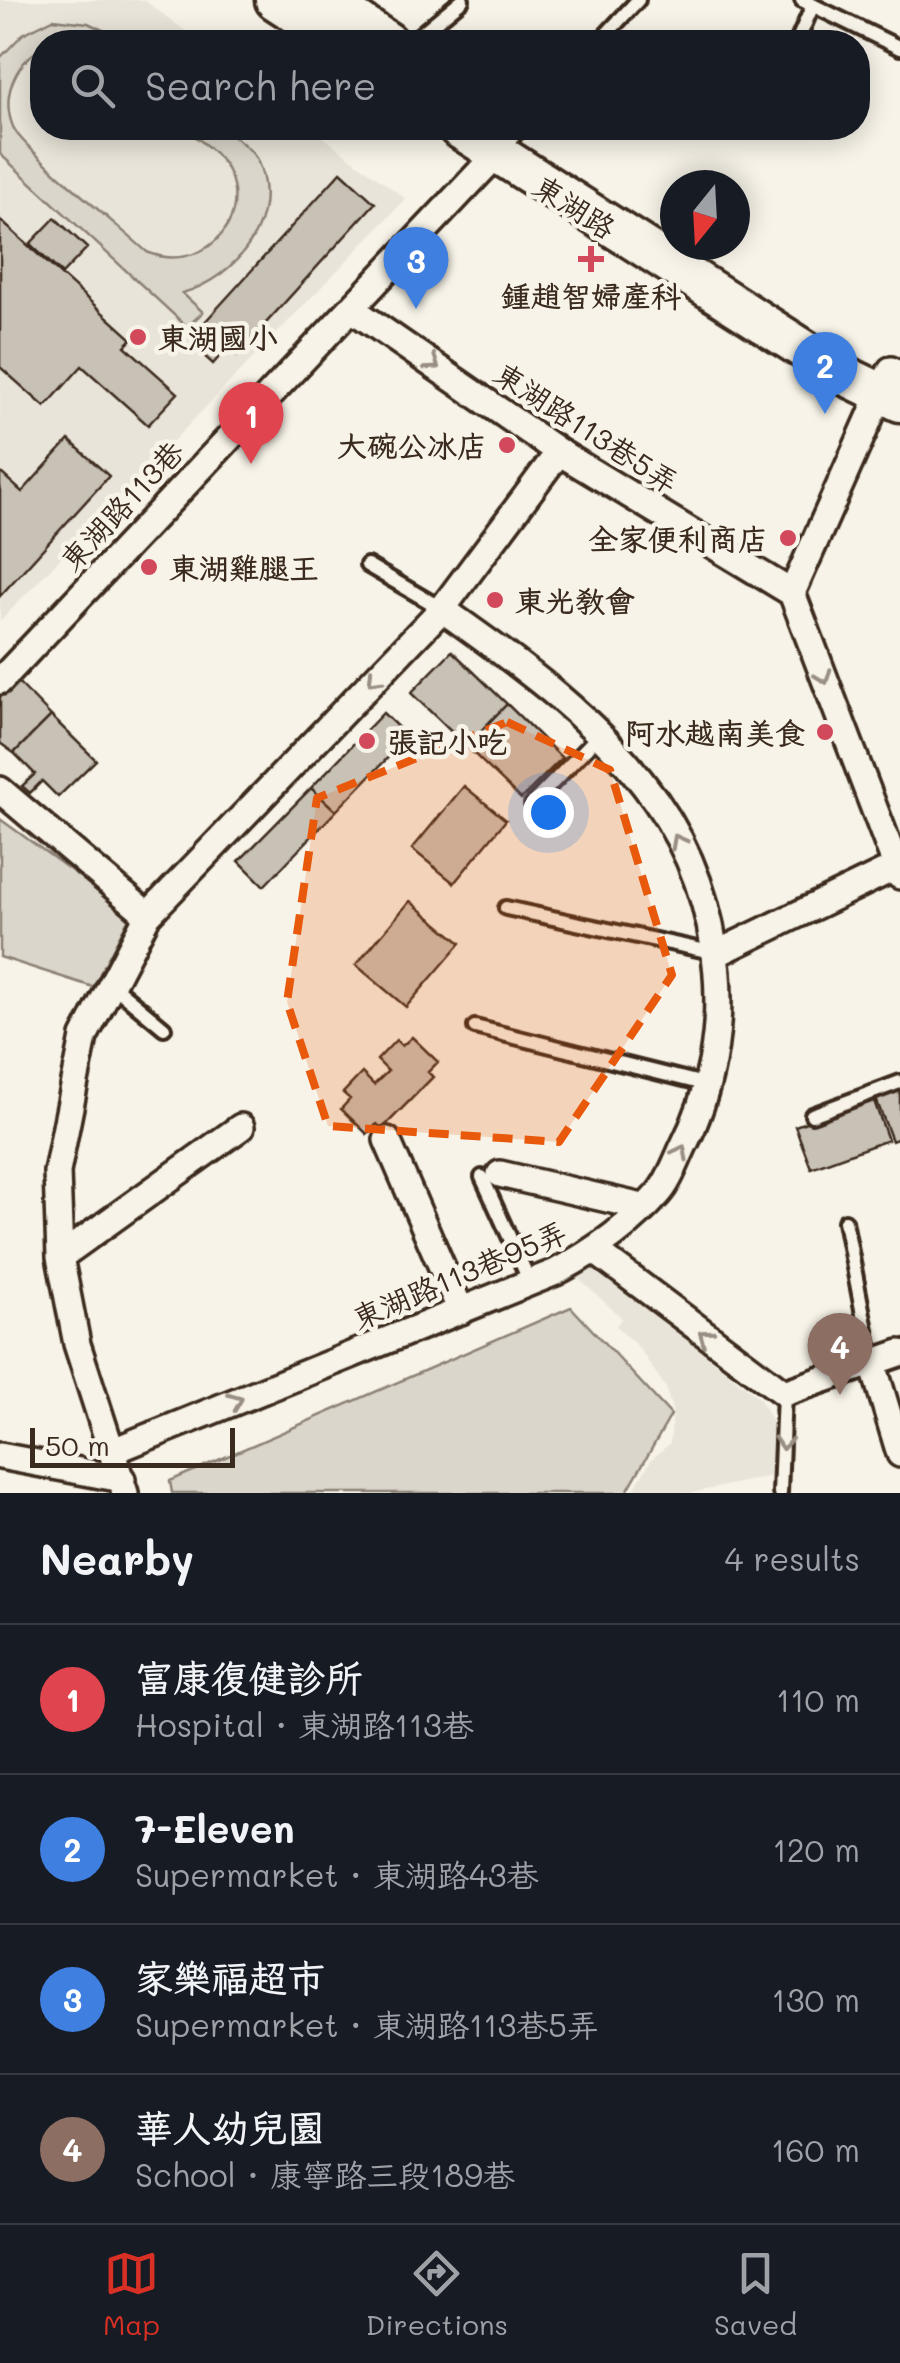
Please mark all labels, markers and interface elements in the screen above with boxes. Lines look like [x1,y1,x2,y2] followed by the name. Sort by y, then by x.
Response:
[30,30,870,140] search box
[65,58,120,113] icon: search
[145,60,376,110] text: Search here
[526,165,624,247] street label: 東湖路
[660,170,750,260] north arrow
[384,226,448,309] pin: 3
[578,246,604,272] marker: 鍾趙智婦產科
[501,275,682,315] place label: 鍾趙智婦產科
[158,317,278,357] place label: 東湖國小
[127,326,149,348] marker: 東湖國小
[792,332,858,414] pin: 2
[421,352,440,370] one-way arrow
[487,353,687,501] street label: 東湖路113巷5弄
[218,382,284,464] pin: 1
[337,425,487,465] place label: 大碗公冰店
[50,431,192,579] street label: 東湖路113巷
[496,434,518,456] marker: 大碗公冰店
[588,518,768,558] place label: 全家便利商店
[777,527,799,549] marker: 全家便利商店
[169,547,319,587] place label: 東湖雞腿王
[138,556,160,578] marker: 東湖雞腿王
[515,580,635,620] place label: 東光教會
[484,589,506,611] marker: 東光教會
[812,667,833,684] one-way arrow
[368,668,386,686] one-way arrow
[625,712,805,752] place label: 阿水越南美食
[387,721,507,761] place label: 張記小吃
[814,721,836,743] marker: 阿水越南美食
[356,730,378,752] marker: 張記小吃
[523,787,574,838] your location
[671,833,690,851] one-way arrow
[668,1145,688,1163] one-way arrow
[345,1211,573,1337] street label: 東湖路113巷95弄
[808,1312,872,1395] pin: 4
[698,1330,716,1347] one-way arrow
[226,1393,243,1413] one-way arrow
[30,1423,235,1468] scale bar
[45,1427,110,1463] text: 50 m
[773,1435,794,1451] one-way arrow
[40,1531,194,1586] text: Nearby
[724,1537,860,1579] text: 4 results
[135,1652,363,1702] text: 富康復健診所
[65,1678,80,1720] text: 1
[776,1678,860,1720] text: 110 m
[135,1703,474,1745] text: Hospital · 東湖路113巷
[135,1803,295,1853] text: 7-Eleven
[64,1828,81,1870] text: 2
[772,1828,860,1870] text: 120 m
[135,1853,539,1895] text: Supermarket · 東湖路43巷
[135,1952,325,2002] text: 家樂福超市
[63,1978,82,2020] text: 3
[771,1978,860,2020] text: 130 m
[135,2003,599,2045] text: Supermarket · 東湖路113巷5弄
[135,2102,325,2152] text: 華人幼兒園
[62,2128,83,2170] text: 4
[771,2128,860,2170] text: 160 m
[135,2153,515,2195] text: School · 康寧路三段189巷
[103,2246,160,2342] tab: Map
[366,2246,508,2342] tab: Directions
[714,2246,797,2342] tab: Saved

